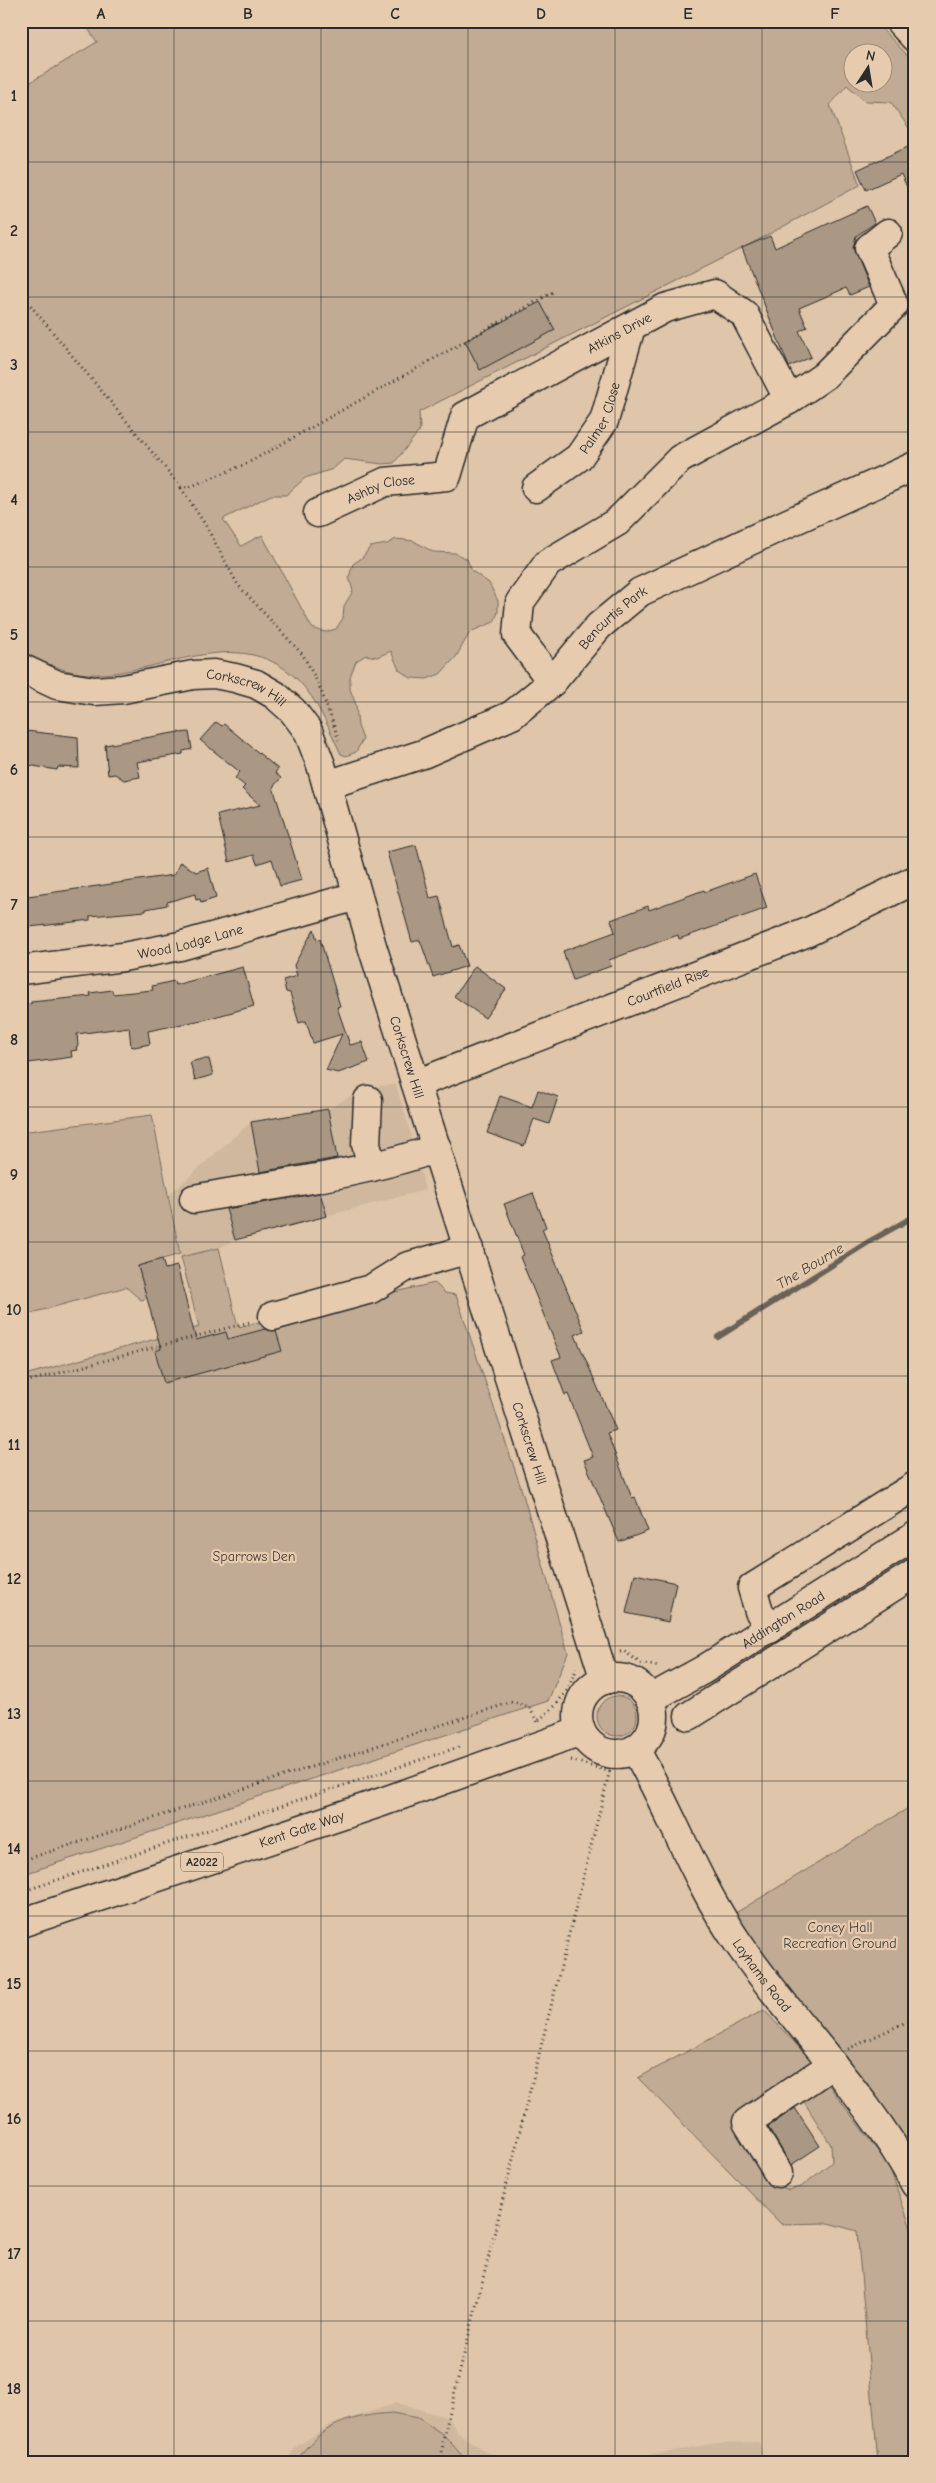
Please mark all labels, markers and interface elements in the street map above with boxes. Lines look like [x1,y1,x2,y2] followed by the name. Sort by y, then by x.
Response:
[97,5,106,23] text: A
[243,5,253,23] text: B
[390,5,400,23] text: C
[536,5,546,23] text: D
[683,5,693,23] text: E
[830,5,840,23] text: F
[844,42,894,92] north arrow
[864,47,877,65] text: N
[11,87,17,105] text: 1
[10,222,18,240] text: 2
[584,309,655,357] street label: Atkins Drive
[10,356,18,374] text: 3
[576,380,624,457] street label: Palmer Close
[344,471,416,508] street label: Ashby Close
[10,491,18,509] text: 4
[575,582,650,653] street label: Bencurtis Park
[10,626,18,644] text: 5
[206,666,290,710] street label: Corkscrew Hill
[10,761,18,779] text: 6
[10,896,18,914] text: 7
[136,921,245,963] street label: Wood Lodge Lane
[625,963,711,1010] street label: Courtfield Rise
[386,1014,428,1101] street label: Corkscrew Hill
[10,1031,18,1049] text: 8
[10,1166,18,1184] text: 9
[773,1239,847,1293] water label: The Bourne
[6,1301,22,1319] text: 10
[508,1400,550,1487] street label: Corkscrew Hill
[8,1436,20,1454] text: 11
[213,1548,296,1565] park label: Sparrows Den
[7,1570,21,1588] text: 12
[739,1587,828,1652] street label: Addington Road
[7,1705,21,1723] text: 13
[257,1807,347,1852] street label: Kent Gate Way
[7,1840,21,1858] text: 14
[181,1852,223,1871] road number: A2022
[783,1919,897,1952] park label: Coney Hall Recreation Ground
[729,1936,795,2016] street label: Layhams Road
[7,1975,21,1993] text: 15
[7,2110,21,2128] text: 16
[7,2245,22,2263] text: 17
[7,2380,21,2398] text: 18

